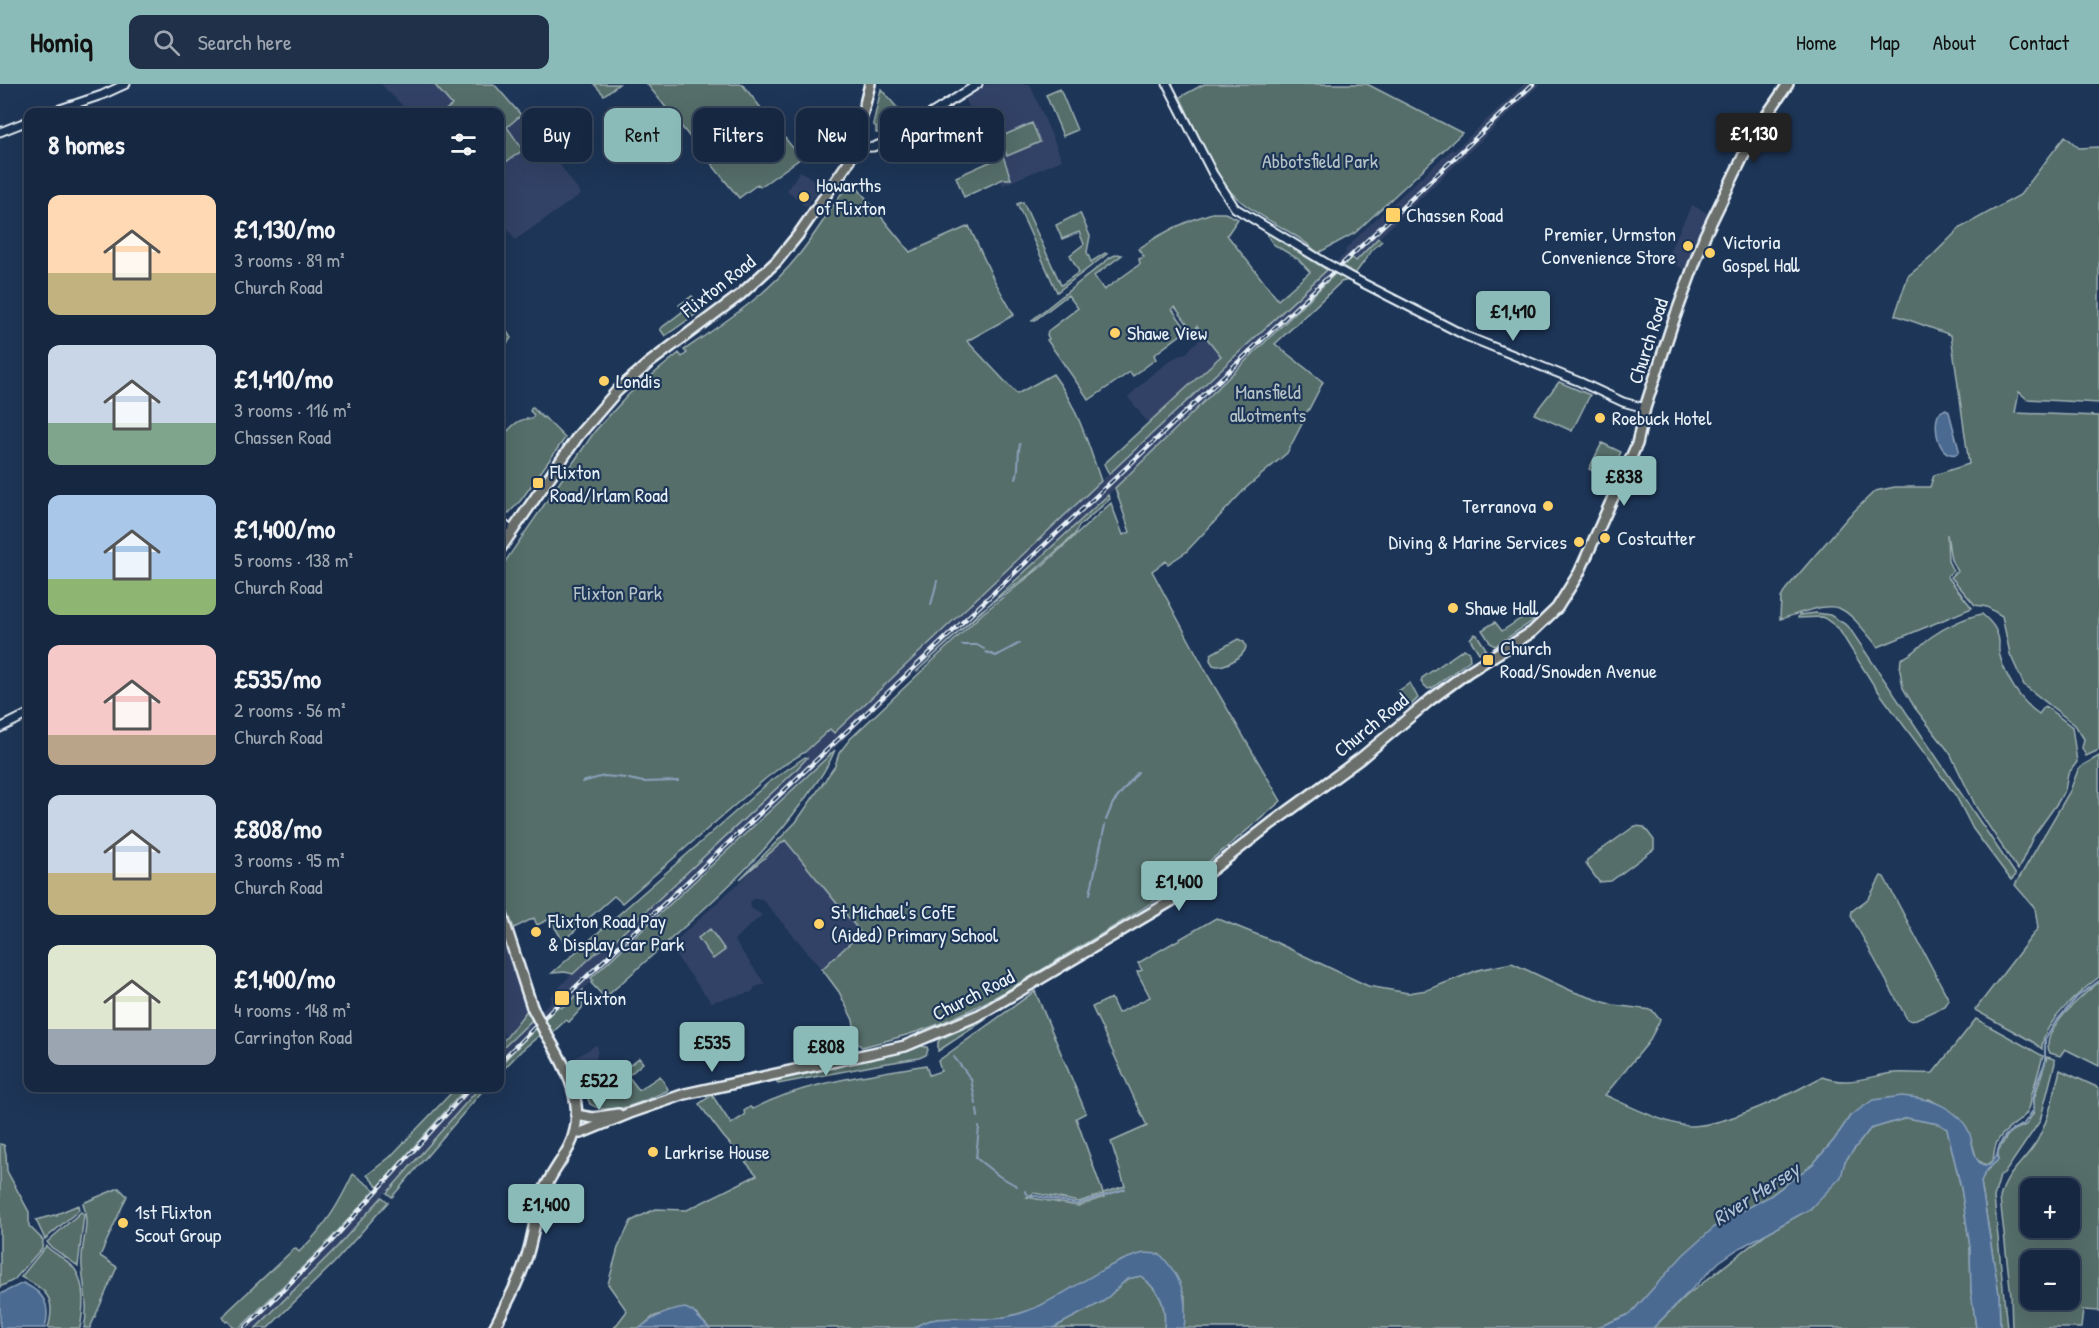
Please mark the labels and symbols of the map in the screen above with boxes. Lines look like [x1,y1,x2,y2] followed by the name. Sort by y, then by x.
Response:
[1705,113,1803,164] pin: £1,130
[1262,147,1378,174] park label: Abbotsfield Park
[816,171,886,221] place label: Howarths of Flixton
[797,190,811,204] marker: Howarths of Flixton
[1406,201,1503,228] place label: Chassen Road
[1384,206,1402,224] marker: Chassen Road
[1541,220,1676,270] place label: Premier, Urmston Convenience Store
[1722,228,1800,278] place label: Victoria Gospel Hall
[1681,239,1695,253] marker: Premier, Urmston Convenience Store
[1703,246,1717,260] marker: Victoria Gospel Hall
[674,248,761,324] street label: Flixton Road
[1464,291,1562,342] pin: £1,410
[1621,294,1674,387] street label: Church Road
[1127,319,1207,346] place label: Shawe View
[1108,326,1122,340] marker: Shawe View
[616,367,661,394] place label: Londis
[597,374,611,388] marker: Londis
[1230,378,1307,428] park label: Mansfield allotments
[1612,404,1712,431] place label: Roebuck Hotel
[1593,411,1607,425] marker: Roebuck Hotel
[1588,456,1660,507] pin: £838
[549,458,668,508] place label: Flixton Road/Irlam Road
[531,476,545,490] marker: Flixton Road/Irlam Road
[1463,492,1536,519] place label: Terranova
[1541,499,1555,513] marker: Terranova
[1617,524,1696,551] place label: Costcutter
[1389,528,1567,555] place label: Diving & Marine Services
[1598,531,1612,545] marker: Costcutter
[1572,535,1586,549] marker: Diving & Marine Services
[573,579,662,606] park label: Flixton Park
[1465,594,1538,621] place label: Shawe Hall
[1446,601,1460,615] marker: Shawe Hall
[1500,634,1657,684] place label: Church Road/Snowden Avenue
[1481,653,1495,667] marker: Church Road/Snowden Avenue
[1328,686,1414,763] street label: Church Road
[1130,861,1228,912] pin: £1,400
[831,898,999,948] place label: St Michael's CofE (Aided) Primary School
[547,907,684,957] place label: Flixton Road Pay & Display Car Park
[812,917,826,931] marker: St Michael's CofE (Aided) Primary School
[529,925,543,939] marker: Flixton Road Pay & Display Car Park
[927,962,1019,1027] street label: Church Road
[575,984,626,1011] place label: Flixton
[553,989,571,1007] marker: Flixton
[676,1022,748,1073] pin: £535
[790,1026,862,1077] pin: £808
[563,1060,635,1111] pin: £522
[665,1138,770,1165] place label: Larkrise House
[646,1145,660,1159] marker: Larkrise House
[1707,1154,1807,1232] water label: River Mersey
[497,1184,595,1235] pin: £1,400
[135,1198,222,1248] place label: 1st Flixton Scout Group
[116,1216,130,1230] marker: 1st Flixton Scout Group

